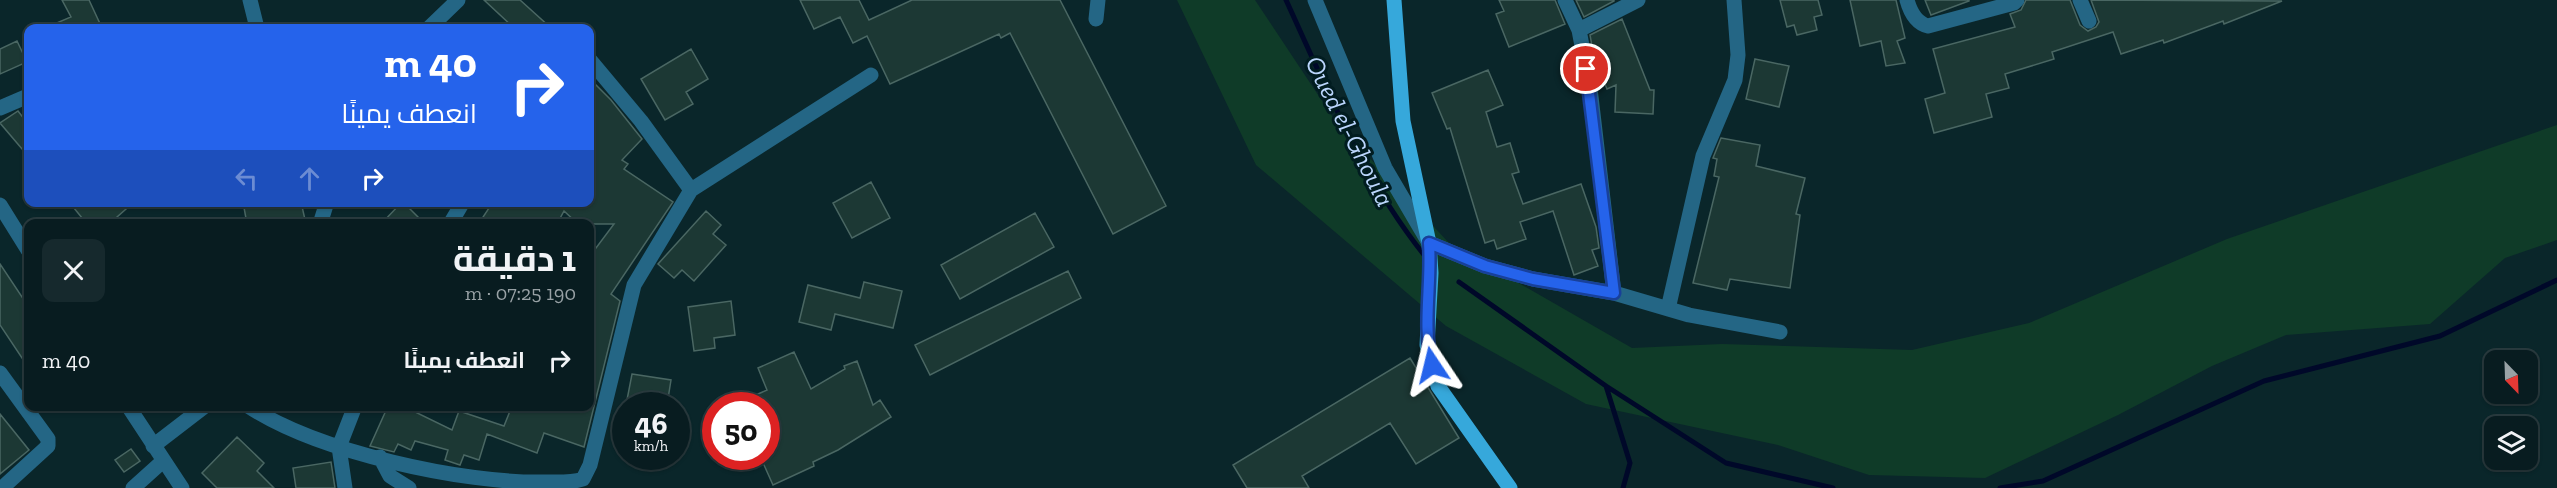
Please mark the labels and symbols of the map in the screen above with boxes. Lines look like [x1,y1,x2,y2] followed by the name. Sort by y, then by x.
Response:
[1560,43,1611,94] pin
[1298,50,1402,212] water label: Oued el-Ghoula
[1400,333,1464,397] position arrow
[2484,350,2538,404] north arrow
[702,392,780,470] speed limit sign: 50

